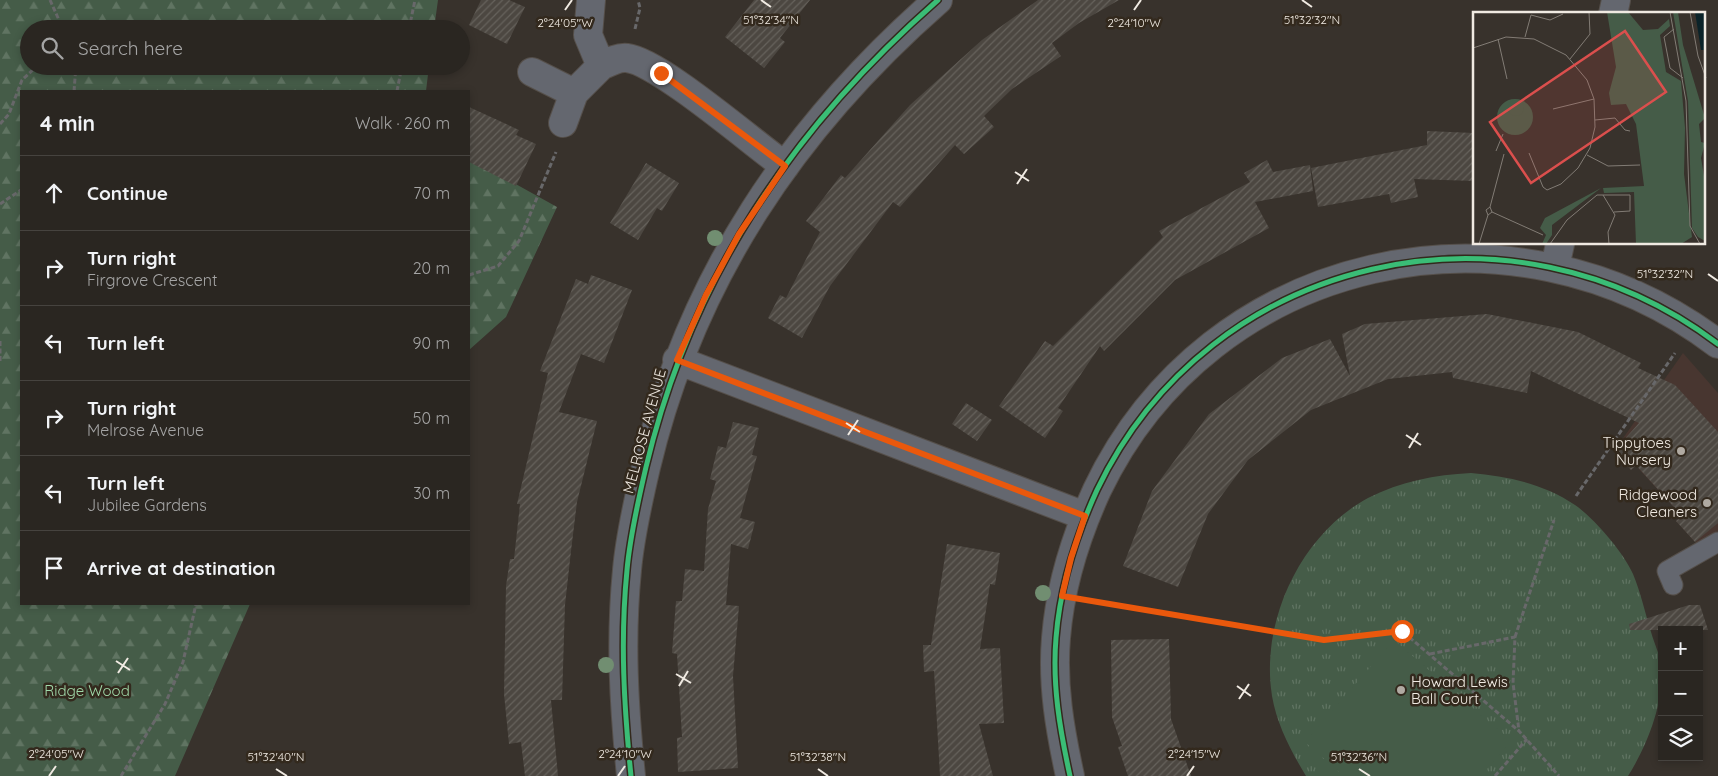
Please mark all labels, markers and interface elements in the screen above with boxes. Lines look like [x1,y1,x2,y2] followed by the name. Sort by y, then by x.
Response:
[743,12,799,27] text: 51°32'34"N
[1284,12,1340,27] text: 51°32'32"N
[1473,12,1706,245] inset map
[537,15,593,30] text: 2°24'05"W
[1107,15,1161,30] text: 2°24'10"W
[20,20,470,75] search box
[38,34,66,62] icon: search
[78,36,183,60] text: Search here
[650,62,673,85] route end
[40,110,95,136] text: 4 min
[355,113,450,133] text: Walk · 260 m
[40,179,68,207] icon: ahead
[87,181,168,205] text: Continue
[413,183,450,203] text: 70 m
[87,246,176,270] text: Turn right
[40,254,68,282] icon: right
[413,258,450,278] text: 20 m
[1637,266,1693,281] text: 51°32'32"N
[87,270,217,290] text: Firgrove Crescent
[40,329,68,357] icon: left
[87,331,165,355] text: Turn left
[413,333,450,353] text: 90 m
[618,367,670,495] street label: MELROSE AVENUE
[87,396,176,420] text: Turn right
[40,404,68,432] icon: right
[413,408,450,428] text: 50 m
[87,420,204,440] text: Melrose Avenue
[1602,433,1671,469] place label: Tippytoes Nursery
[1675,445,1687,457] marker: Tippytoes Nursery
[87,471,165,495] text: Turn left
[40,479,68,507] icon: left
[413,483,450,503] text: 30 m
[1619,485,1697,521] place label: Ridgewood Cleaners
[87,495,207,515] text: Jubilee Gardens
[1701,497,1713,509] marker: Ridgewood Cleaners
[40,554,68,582] icon: arrive
[87,556,276,580] text: Arrive at destination
[1391,620,1414,643] route start
[1658,626,1703,761] map controls
[1658,626,1703,671] button: +
[1658,671,1703,716] button: −
[1411,672,1508,708] place label: Howard Lewis Ball Court
[44,681,130,700] park label: Ridge Wood
[1395,684,1407,696] marker: Howard Lewis Ball Court
[1658,716,1703,761] button: layers
[28,746,84,761] text: 2°24'05"W
[598,746,652,761] text: 2°24'10"W
[1168,746,1221,761] text: 2°24'15"W
[247,749,305,764] text: 51°32'40"N
[790,749,846,764] text: 51°32'38"N
[1331,749,1387,764] text: 51°32'36"N

